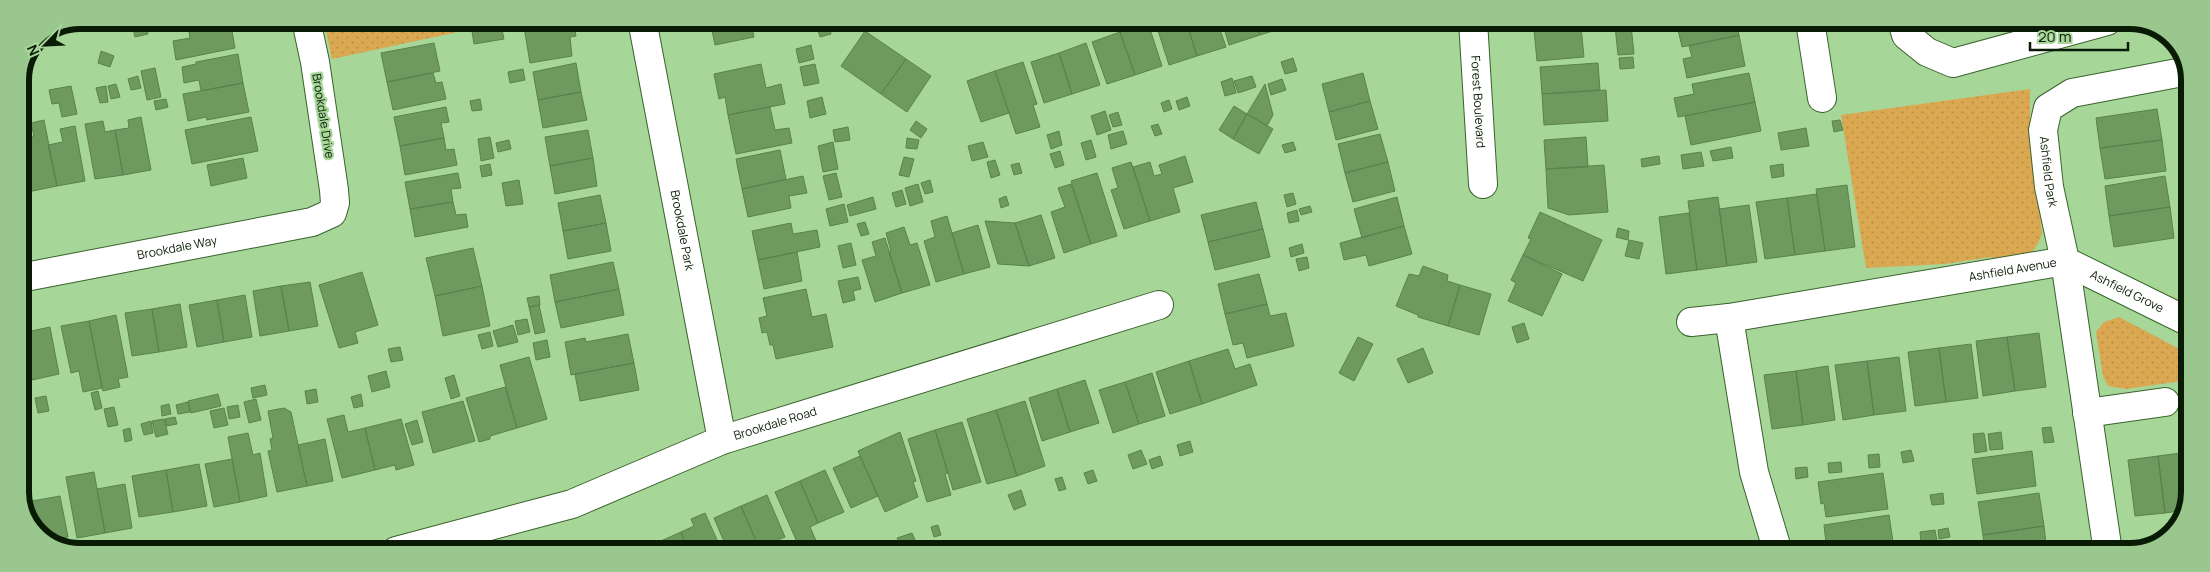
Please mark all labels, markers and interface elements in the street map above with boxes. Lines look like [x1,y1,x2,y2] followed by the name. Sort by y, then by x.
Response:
[20,20,70,70] north arrow
[2030,20,2128,52] scale bar
[2038,26,2071,47] text: 20 m
[22,42,43,59] text: N
[1467,55,1490,149] street label: Forest Boulevard
[308,72,339,160] street label: Brookdale Drive
[2036,135,2062,210] street label: Ashfield Park
[667,188,699,273] street label: Brookdale Park
[136,231,219,263] street label: Brookdale Way
[1967,254,2058,285] street label: Ashfield Avenue
[2087,266,2167,316] street label: Ashfield Grove
[731,402,819,444] street label: Brookdale Road

